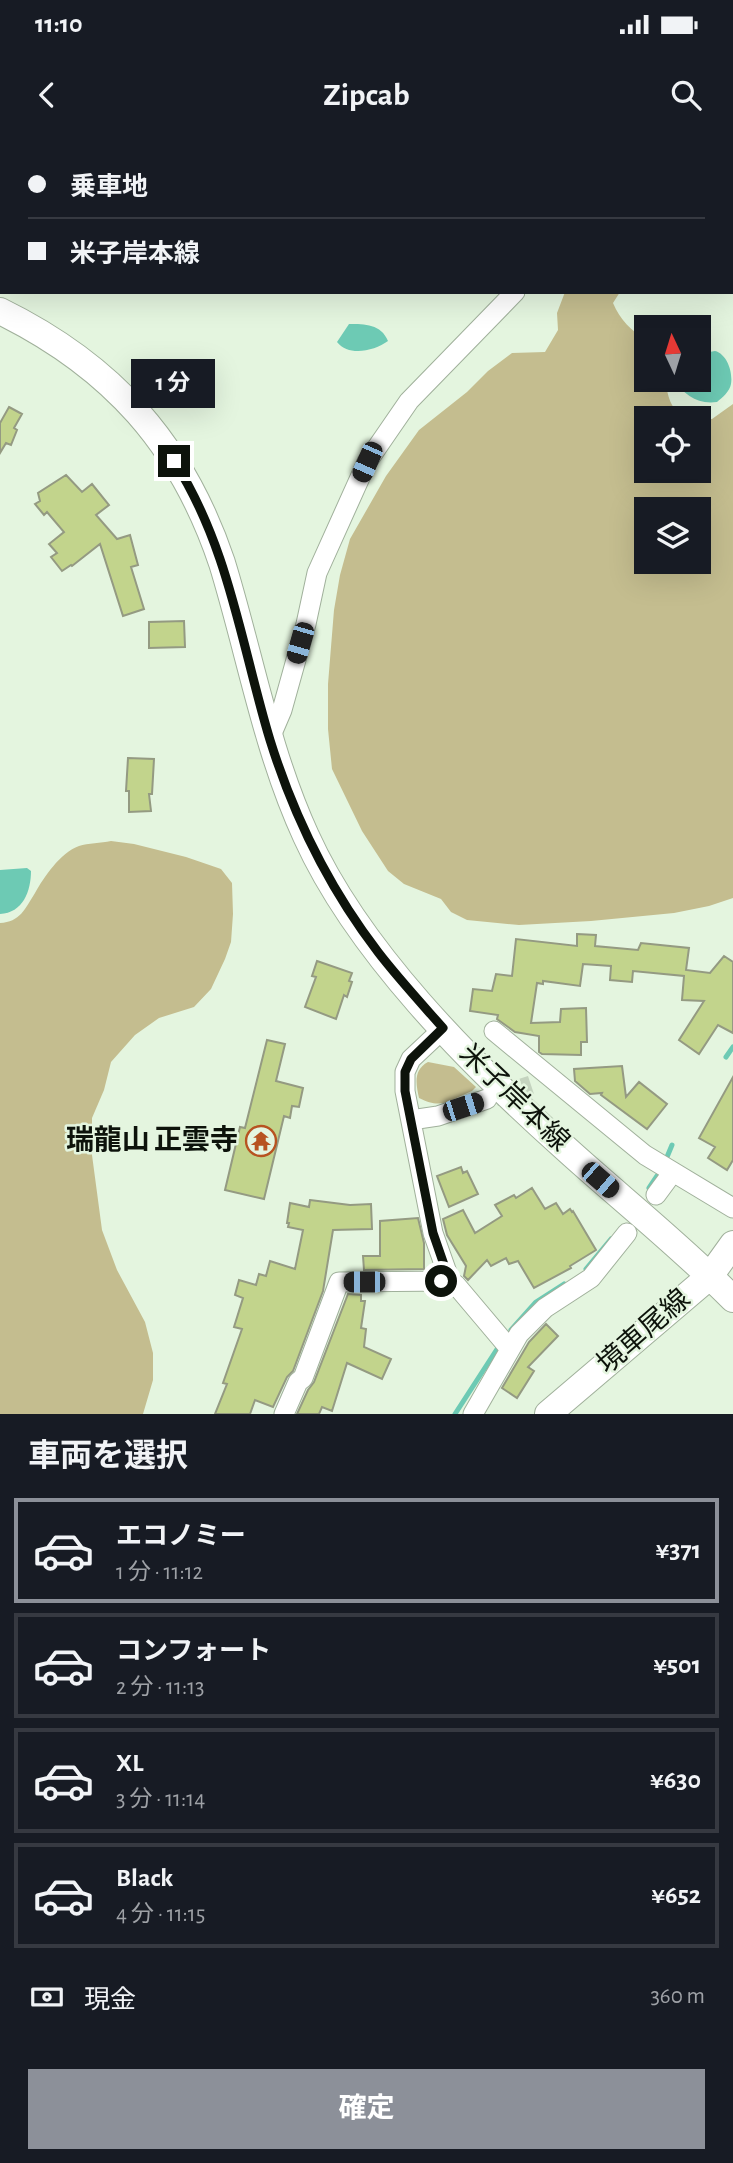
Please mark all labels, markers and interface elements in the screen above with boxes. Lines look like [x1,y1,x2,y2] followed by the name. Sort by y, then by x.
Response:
[35,11,83,37] text: 11:10
[28,76,66,114] icon: back
[667,76,705,114] icon: search
[323,79,410,111] text: Zipcab
[70,174,148,200] text: 乗車地
[70,241,200,267] text: 米子岸本線
[634,315,710,392] north arrow
[634,315,711,574] map controls
[132,359,216,408] callout: 1 分
[156,372,190,395] text: 1 分
[634,406,711,483] button: locate
[349,439,386,485] car
[158,445,190,477] route end
[634,497,711,574] button: layers
[285,620,316,666] car
[454,1038,575,1157] street label: 米子岸本線
[440,1091,487,1123] car
[66,1124,238,1155] place label: 瑞龍山 正雲寺
[244,1124,278,1158] temple icon: 瑞龍山 正雲寺
[578,1158,623,1202] car
[425,1265,457,1297] route start
[344,1272,386,1293] car
[591,1283,695,1379] street label: 境車尾線
[28,1440,188,1472] text: 車両を選択
[32,1519,95,1582] icon: car
[116,1523,246,1549] text: エコノミー
[656,1537,701,1563] text: ¥371
[116,1561,203,1584] text: 1 分 · 11:12
[32,1634,95,1697] icon: car
[116,1638,271,1664] text: コンフォート
[653,1652,701,1678] text: ¥501
[116,1676,205,1699] text: 2 分 · 11:13
[32,1749,95,1812] icon: car
[116,1750,143,1776] text: XL
[650,1767,701,1793] text: ¥630
[116,1788,205,1811] text: 3 分 · 11:14
[32,1864,95,1927] icon: car
[116,1865,173,1891] text: Black
[651,1882,701,1908] text: ¥652
[116,1903,205,1926] text: 4 分 · 11:15
[28,1978,66,2016] icon: cash
[650,1985,705,2008] text: 360 m
[84,1987,136,2013] text: 現金
[28,2069,705,2149] button: 確定

